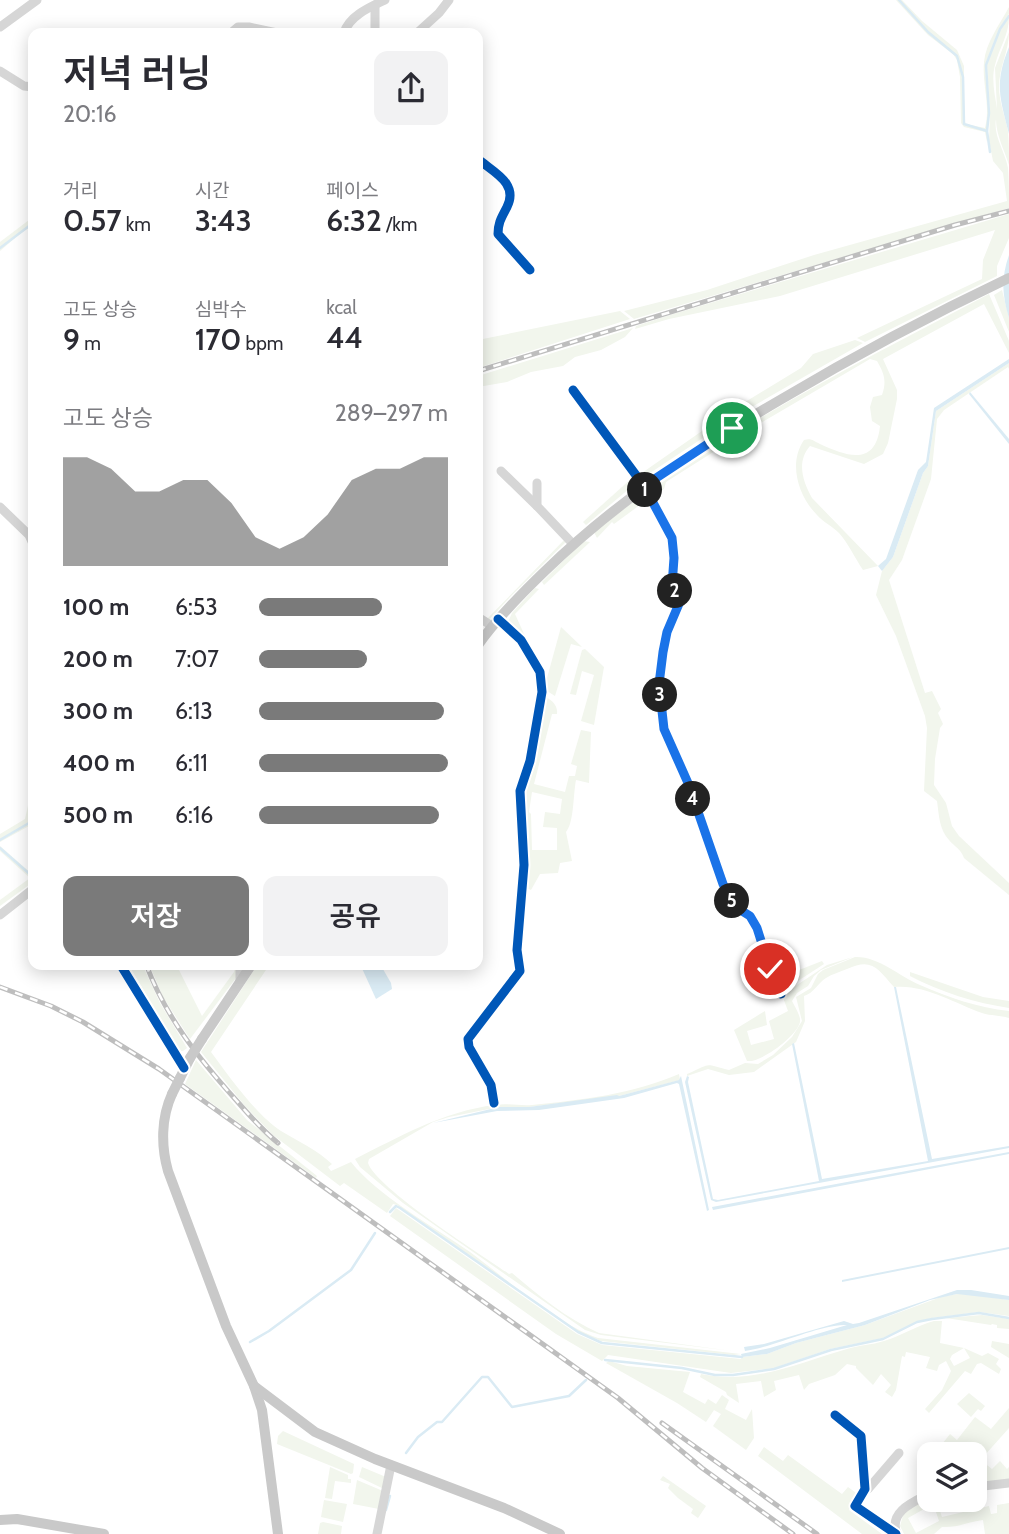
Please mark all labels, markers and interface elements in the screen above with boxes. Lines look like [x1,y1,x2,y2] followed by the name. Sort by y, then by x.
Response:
[63,50,211,97] text: 저녁 러닝
[374,51,448,125] button: share
[63,100,116,128] text: 20:16
[63,179,98,202] text: 거리
[195,179,230,202] text: 시간
[326,179,379,202] text: 페이스
[63,202,122,239] text: 0.57
[195,202,252,239] text: 3:43
[326,202,382,239] text: 6:32
[122,213,151,236] text: km
[382,213,417,236] text: /km
[326,296,357,319] text: kcal
[63,298,137,321] text: 고도 상승
[195,298,247,321] text: 심박수
[326,319,363,356] text: 44
[63,321,80,358] text: 9
[195,321,241,358] text: 170
[80,332,101,355] text: m
[241,332,283,355] text: bpm
[702,398,762,458] pin
[335,399,448,427] text: 289–297 m
[63,404,153,432] text: 고도 상승
[713,409,751,447] icon: arrive
[628,472,662,508] pin: 1
[641,478,648,501] text: 1
[658,574,692,608] pin: 2
[669,579,680,602] text: 2
[63,593,129,621] text: 100 m
[175,593,218,621] text: 6:53
[63,645,133,673] text: 200 m
[175,645,219,673] text: 7:07
[642,678,678,712] pin: 3
[654,683,665,706] text: 3
[63,697,133,725] text: 300 m
[175,697,213,725] text: 6:13
[63,749,135,777] text: 400 m
[175,749,208,777] text: 6:11
[676,782,710,816] pin: 4
[687,787,698,810] text: 4
[63,801,133,829] text: 500 m
[175,801,213,829] text: 6:16
[63,876,249,956] button: 저장
[263,876,448,956] button: 공유
[714,884,750,918] pin: 5
[726,889,737,912] text: 5
[740,939,800,999] pin
[751,950,789,988] icon: check
[917,1442,987,1512] map controls
[917,1442,987,1512] button: layers

